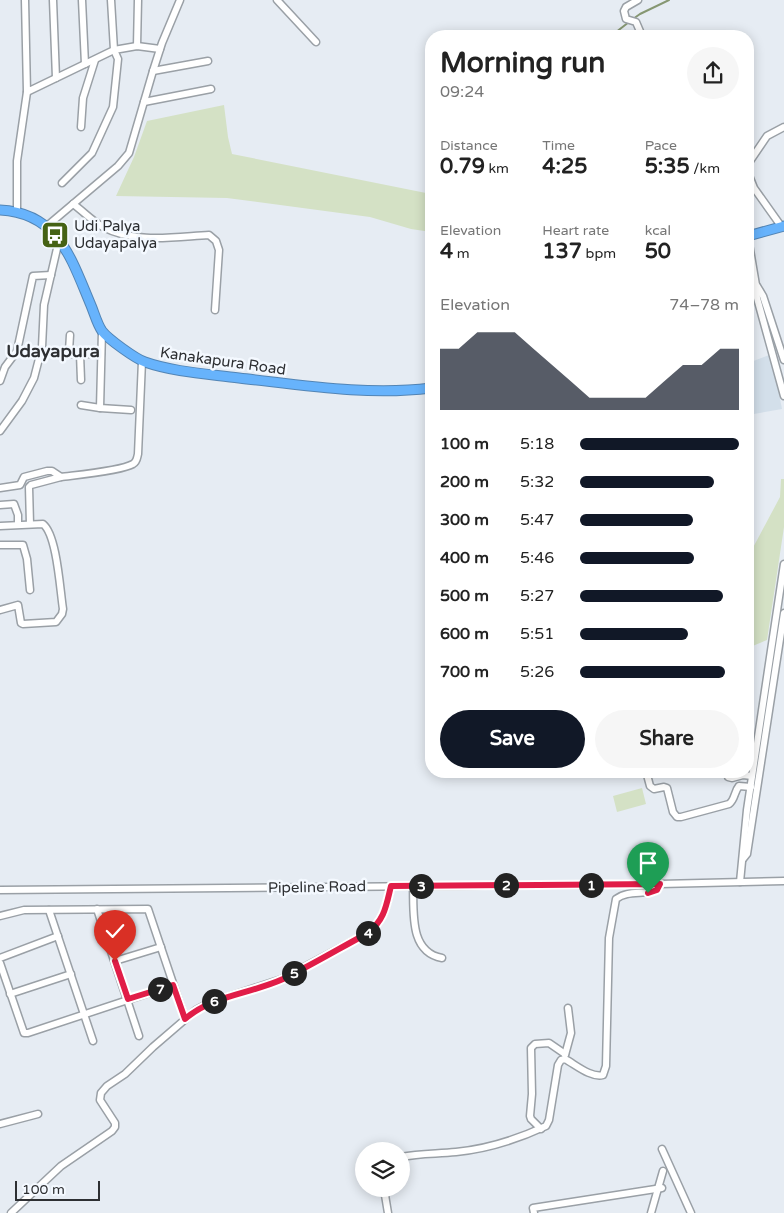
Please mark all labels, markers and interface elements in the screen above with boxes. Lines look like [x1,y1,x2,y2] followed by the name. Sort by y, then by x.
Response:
[440,46,605,80] text: Morning run
[687,47,739,99] button: share
[440,82,484,102] text: 09:24
[440,137,498,154] text: Distance
[542,137,575,154] text: Time
[645,137,677,154] text: Pace
[440,154,485,179] text: 0.79
[542,154,587,179] text: 4:25
[645,154,690,179] text: 5:35
[485,160,509,177] text: km
[690,160,720,177] text: /km
[74,217,157,252] place label: Udi Palya Udayapalya
[40,220,70,250] bus stop icon: Udi Palya Udayapalya
[440,222,501,239] text: Elevation
[542,222,609,239] text: Heart rate
[645,222,671,239] text: kcal
[440,239,453,264] text: 4
[542,239,582,264] text: 137
[645,239,671,264] text: 50
[453,245,470,262] text: m
[582,245,616,262] text: bpm
[440,295,510,315] text: Elevation
[669,295,739,315] text: 74–78 m
[6,340,100,362] district label: Udayapura
[159,343,287,379] street label: Kanakapura Road
[440,434,489,454] text: 100 m
[520,434,554,454] text: 5:18
[440,472,489,492] text: 200 m
[520,472,554,492] text: 5:32
[440,510,489,530] text: 300 m
[520,510,554,530] text: 5:47
[440,548,489,568] text: 400 m
[520,548,554,568] text: 5:46
[440,586,489,606] text: 500 m
[520,586,554,606] text: 5:27
[440,624,489,644] text: 600 m
[520,624,554,644] text: 5:51
[440,662,489,682] text: 700 m
[520,662,554,682] text: 5:26
[440,710,585,768] button: Save
[595,710,739,768] button: Share
[627,842,669,893] pin
[634,849,662,877] icon: arrive
[494,872,518,898] pin: 2
[578,872,604,898] pin: 1
[408,874,434,898] pin: 3
[268,877,366,897] street label: Pipeline Road
[502,877,511,894] text: 2
[587,877,596,894] text: 1
[417,878,426,895] text: 3
[94,910,136,961] pin
[101,917,129,945] icon: check
[356,920,380,946] pin: 4
[364,925,373,942] text: 4
[282,960,306,986] pin: 5
[290,965,299,982] text: 5
[148,976,172,1002] pin: 7
[156,981,165,998] text: 7
[202,988,226,1014] pin: 6
[210,993,219,1010] text: 6
[355,1142,410,1197] map controls
[355,1142,410,1197] button: layers
[15,1178,100,1201] scale bar
[22,1181,65,1198] text: 100 m

